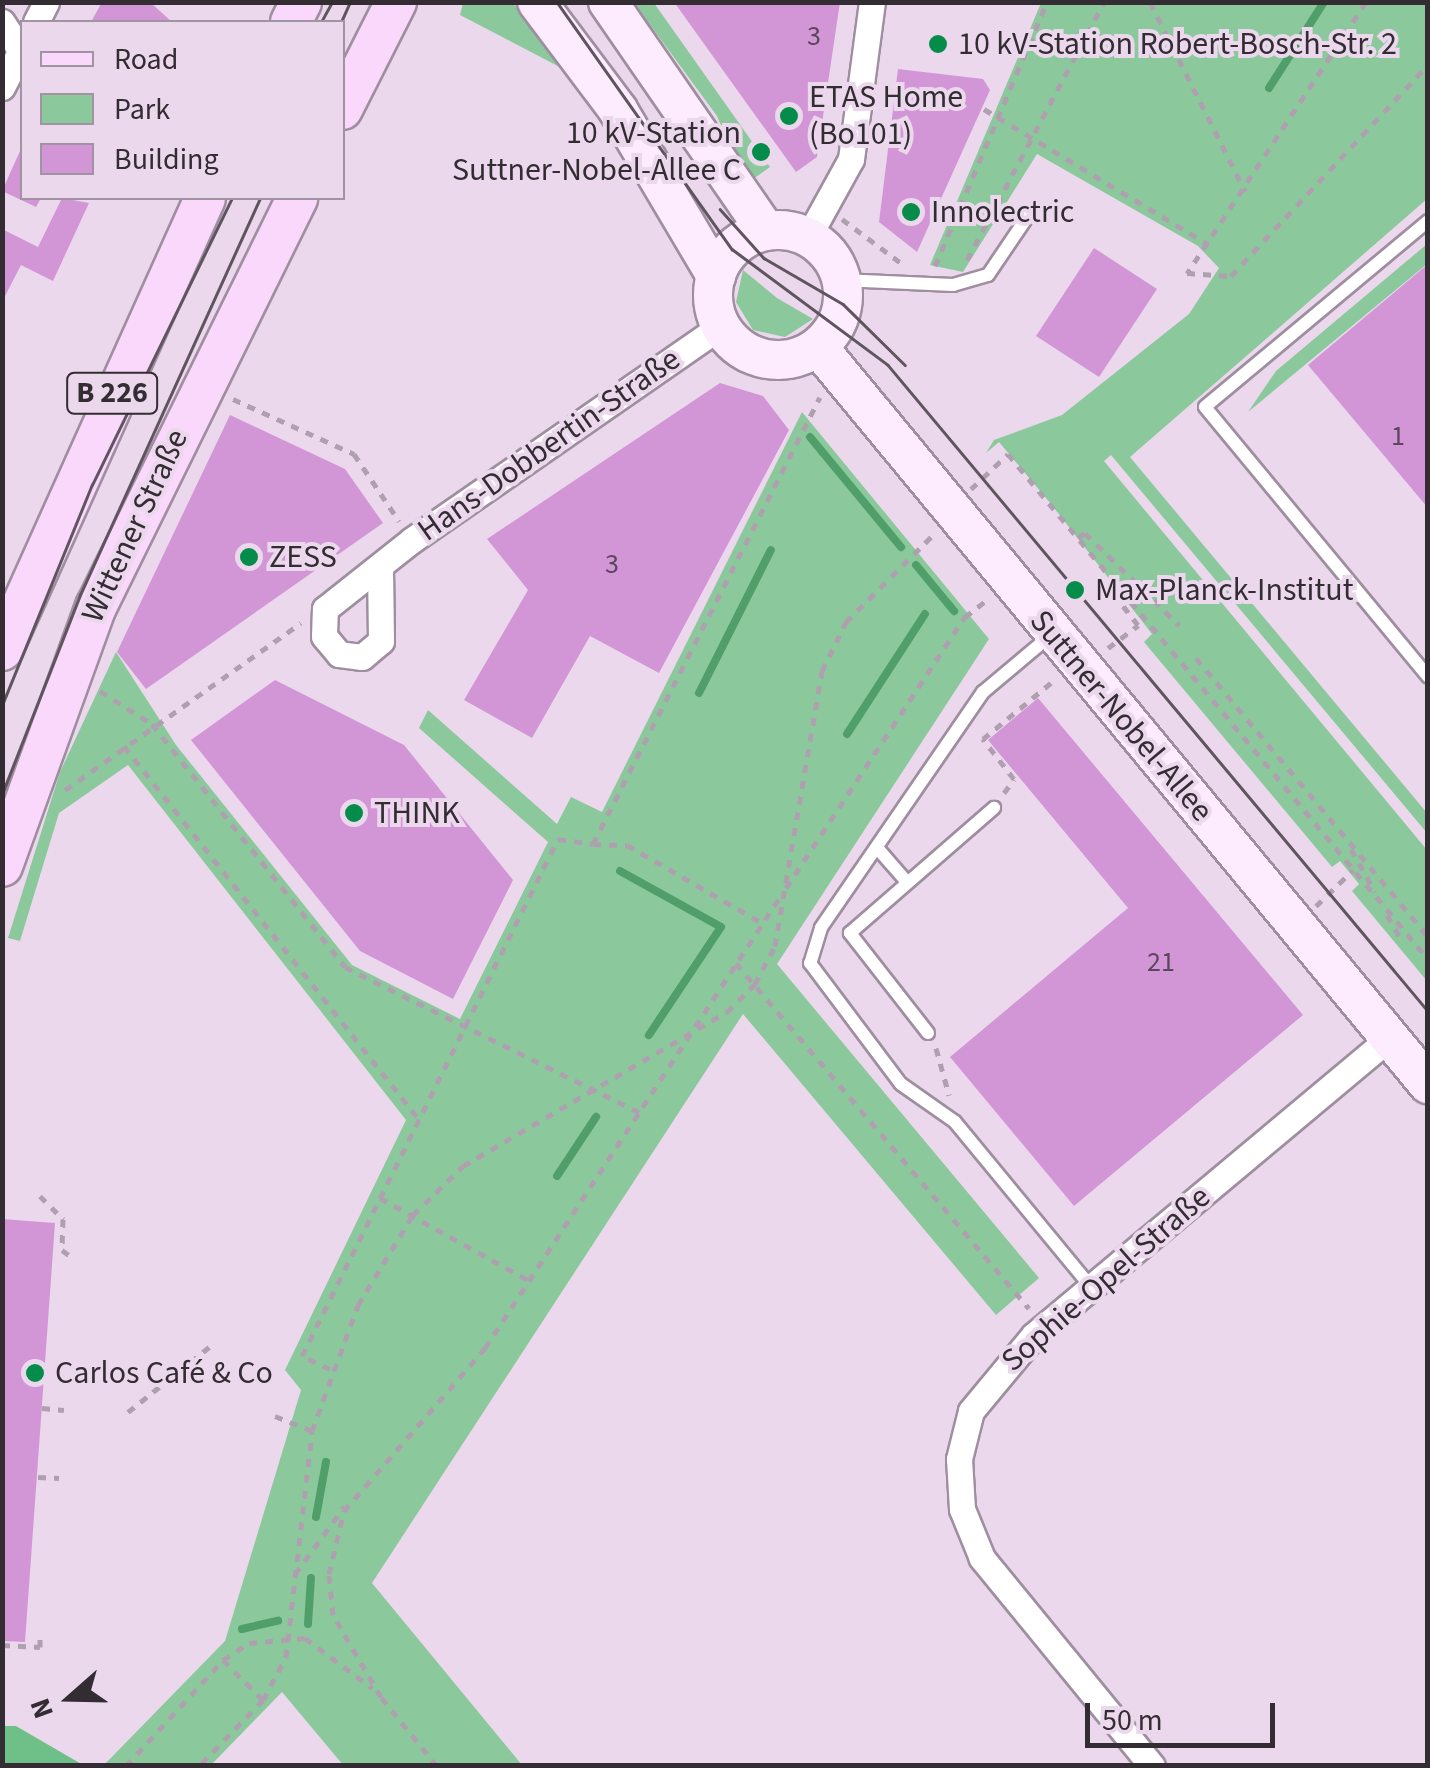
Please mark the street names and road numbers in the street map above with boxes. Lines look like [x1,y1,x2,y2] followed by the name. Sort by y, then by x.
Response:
[411,340,687,550] street label: Hans-Dobbertin-Straße
[64,368,160,418] road number: B 226
[74,424,196,628] street label: Wittener Straße
[1021,602,1221,830] street label: Suttner-Nobel-Allee
[994,1178,1218,1380] street label: Sophie-Opel-Straße

